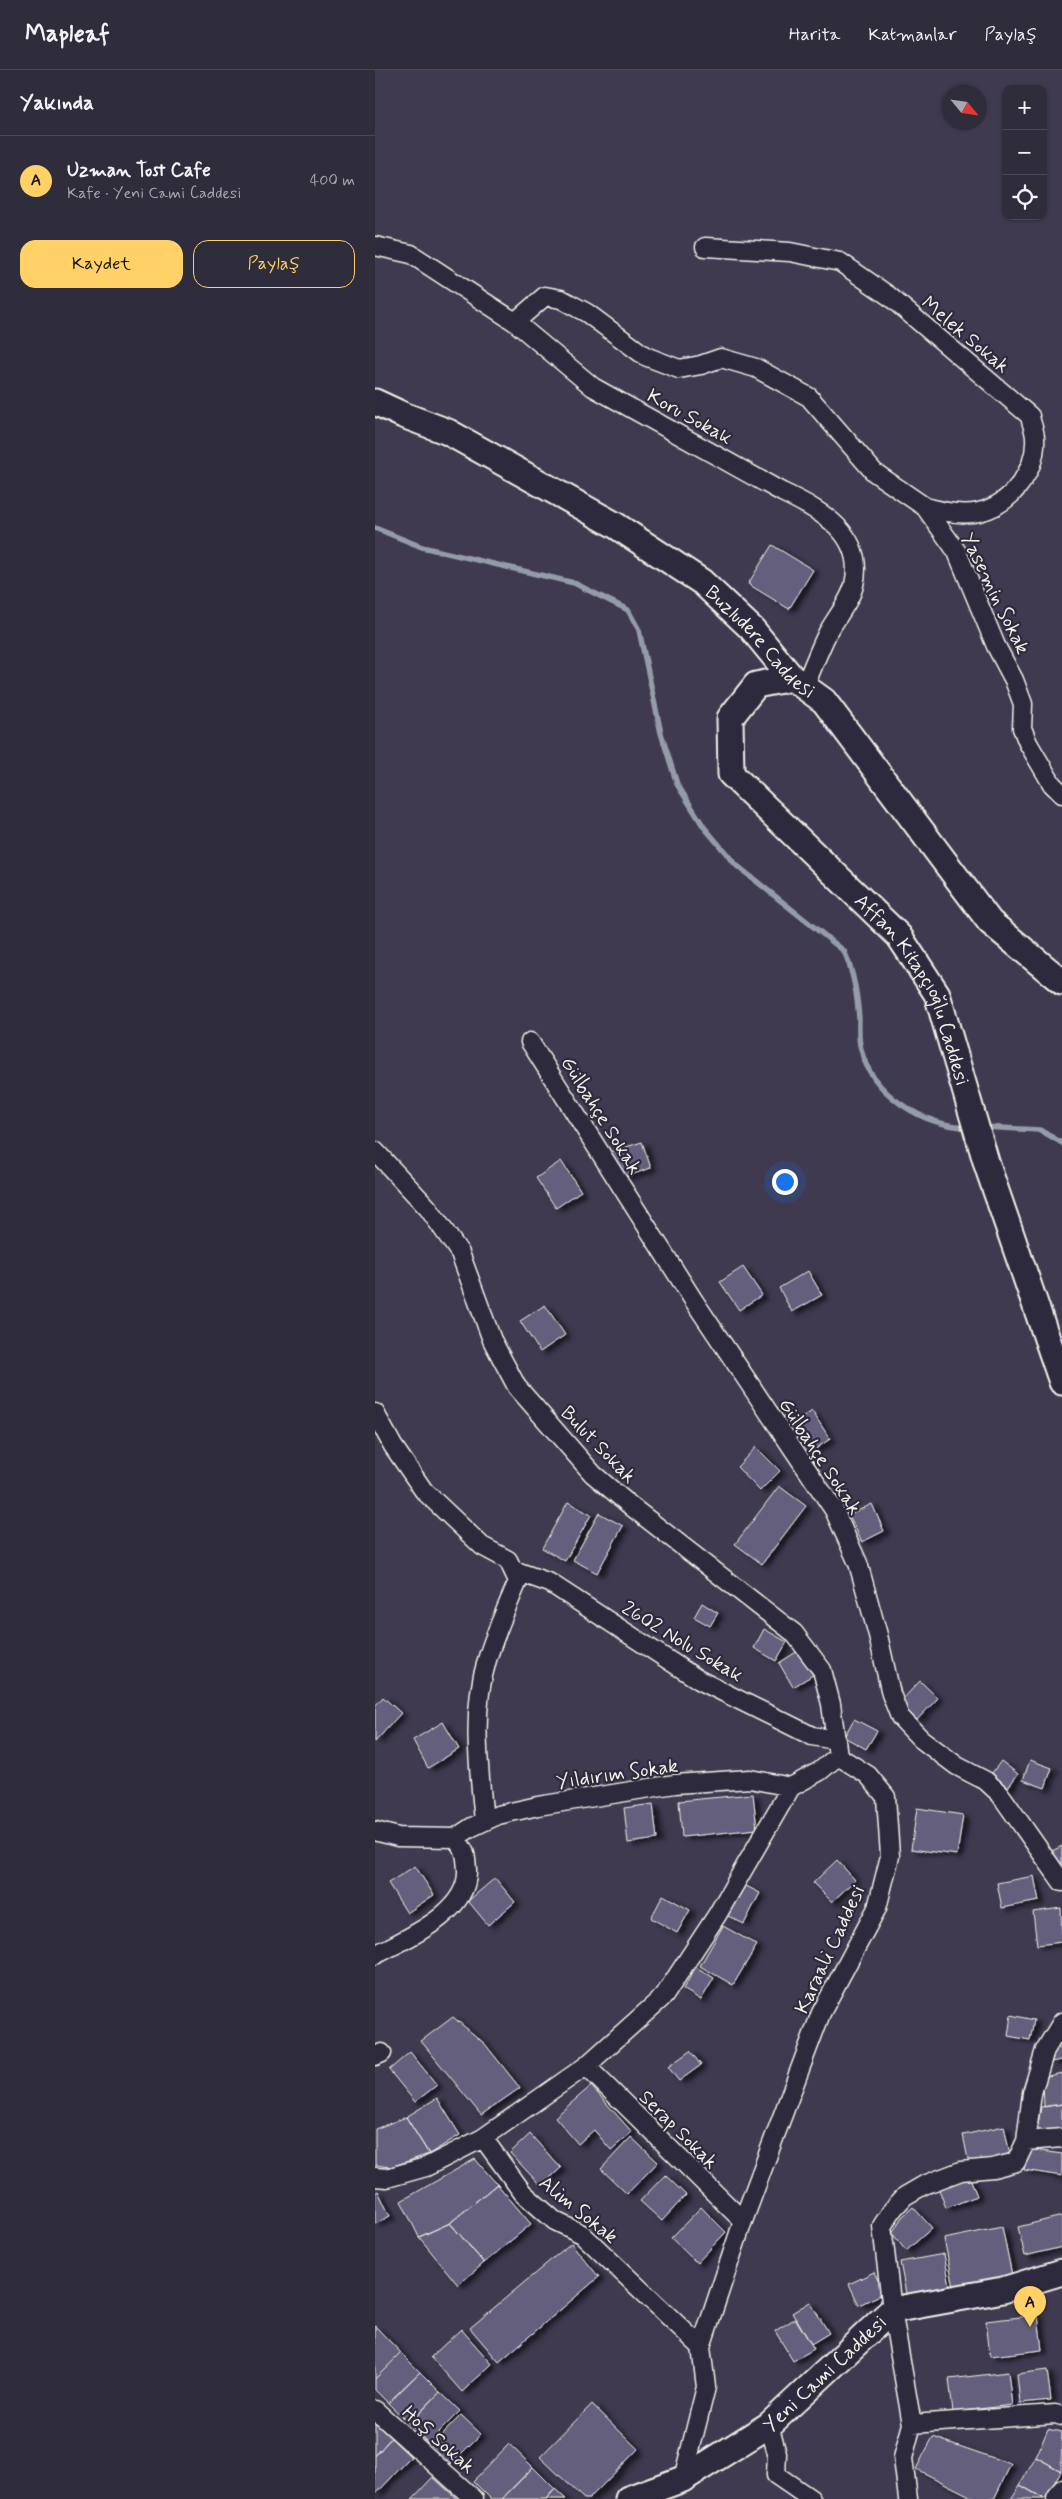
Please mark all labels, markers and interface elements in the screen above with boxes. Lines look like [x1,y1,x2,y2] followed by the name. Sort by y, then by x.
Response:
[25,19,110,50] text: Mapleaf
[789,23,840,47] text: Harita
[868,23,957,47] text: Katmanlar
[985,23,1037,47] text: Paylaş
[942,85,987,130] north arrow
[1002,85,1047,220] map controls
[1002,85,1047,130] button: +
[20,89,94,117] text: Yakında
[1002,130,1047,175] button: −
[67,158,211,183] text: Uzman Tost Cafe
[31,170,41,191] text: A
[310,170,355,191] text: 400 m
[1002,175,1047,220] button: locate
[67,183,242,204] text: Kafe · Yeni Cami Caddesi
[20,240,183,288] button: Kaydet
[193,240,355,288] button: Paylaş
[915,290,1015,380] street label: Melek Sokak
[642,383,737,452] street label: Koru Sokak
[954,528,1036,659] street label: Yasemin Sokak
[699,580,821,706] street label: Buzludere Caddesi
[848,888,975,1089] street label: Affan Kitapçıoğlu Caddesi
[554,1052,648,1180] street label: Gülbahçe Sokak
[772,1169,798,1195] your location
[772,1393,868,1520] street label: Gülbahçe Sokak
[554,1400,642,1490] street label: Bulut Sokak
[616,1595,748,1689] street label: 2602 Nolu Sokak
[555,1753,680,1796] street label: Yıldırım Sokak
[789,1881,872,2018] street label: Karaali Caddesi
[632,2084,724,2176] street label: Serap Sokak
[533,2170,623,2250] street label: Alim Sokak
[1014,2286,1046,2327] pin: A
[758,2309,893,2439] street label: Yeni Cami Caddesi
[395,2400,481,2480] street label: Hoş Sokak

